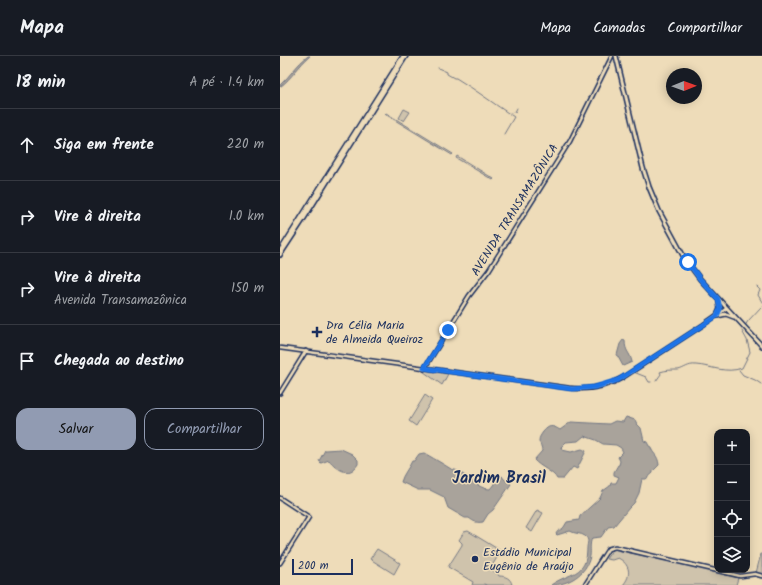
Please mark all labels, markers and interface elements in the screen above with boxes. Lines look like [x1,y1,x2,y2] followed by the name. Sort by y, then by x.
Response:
[20,13,64,43] text: Mapa
[540,17,571,39] text: Mapa
[593,17,645,39] text: Camadas
[667,17,742,39] text: Compartilhar
[666,68,702,104] north arrow
[16,69,65,96] text: 18 min
[189,72,264,93] text: A pé · 1.4 km
[54,133,154,157] text: Siga em frente
[16,134,38,156] icon: ahead
[227,134,264,155] text: 220 m
[466,140,564,280] street label: AVENIDA TRANSAMAZÔNICA
[54,205,141,229] text: Vire à direita
[16,206,38,228] icon: right
[229,206,264,227] text: 1.0 km
[679,253,697,271] route start
[54,266,141,290] text: Vire à direita
[16,278,38,300] icon: right
[231,278,264,299] text: 150 m
[54,290,187,311] text: Avenida Transamazônica
[326,316,423,349] place label: Dra Célia Maria de Almeida Queiroz
[439,321,457,339] route end
[311,326,323,338] marker: Dra Célia Maria de Almeida Queiroz
[54,349,184,373] text: Chegada ao destino
[16,350,38,372] icon: arrive
[16,408,136,450] button: Salvar
[144,408,264,450] button: Compartilhar
[714,429,750,573] map controls
[714,429,750,465] button: +
[714,465,750,501] button: −
[452,466,547,491] district label: Jardim Brasil
[714,501,750,537] button: locate
[714,537,750,573] button: layers
[483,543,574,576] place label: Estádio Municipal Eugênio de Araújo
[470,554,480,564] marker: Estádio Municipal Eugênio de Araújo
[292,557,353,576] scale bar
[298,557,329,575] text: 200 m

